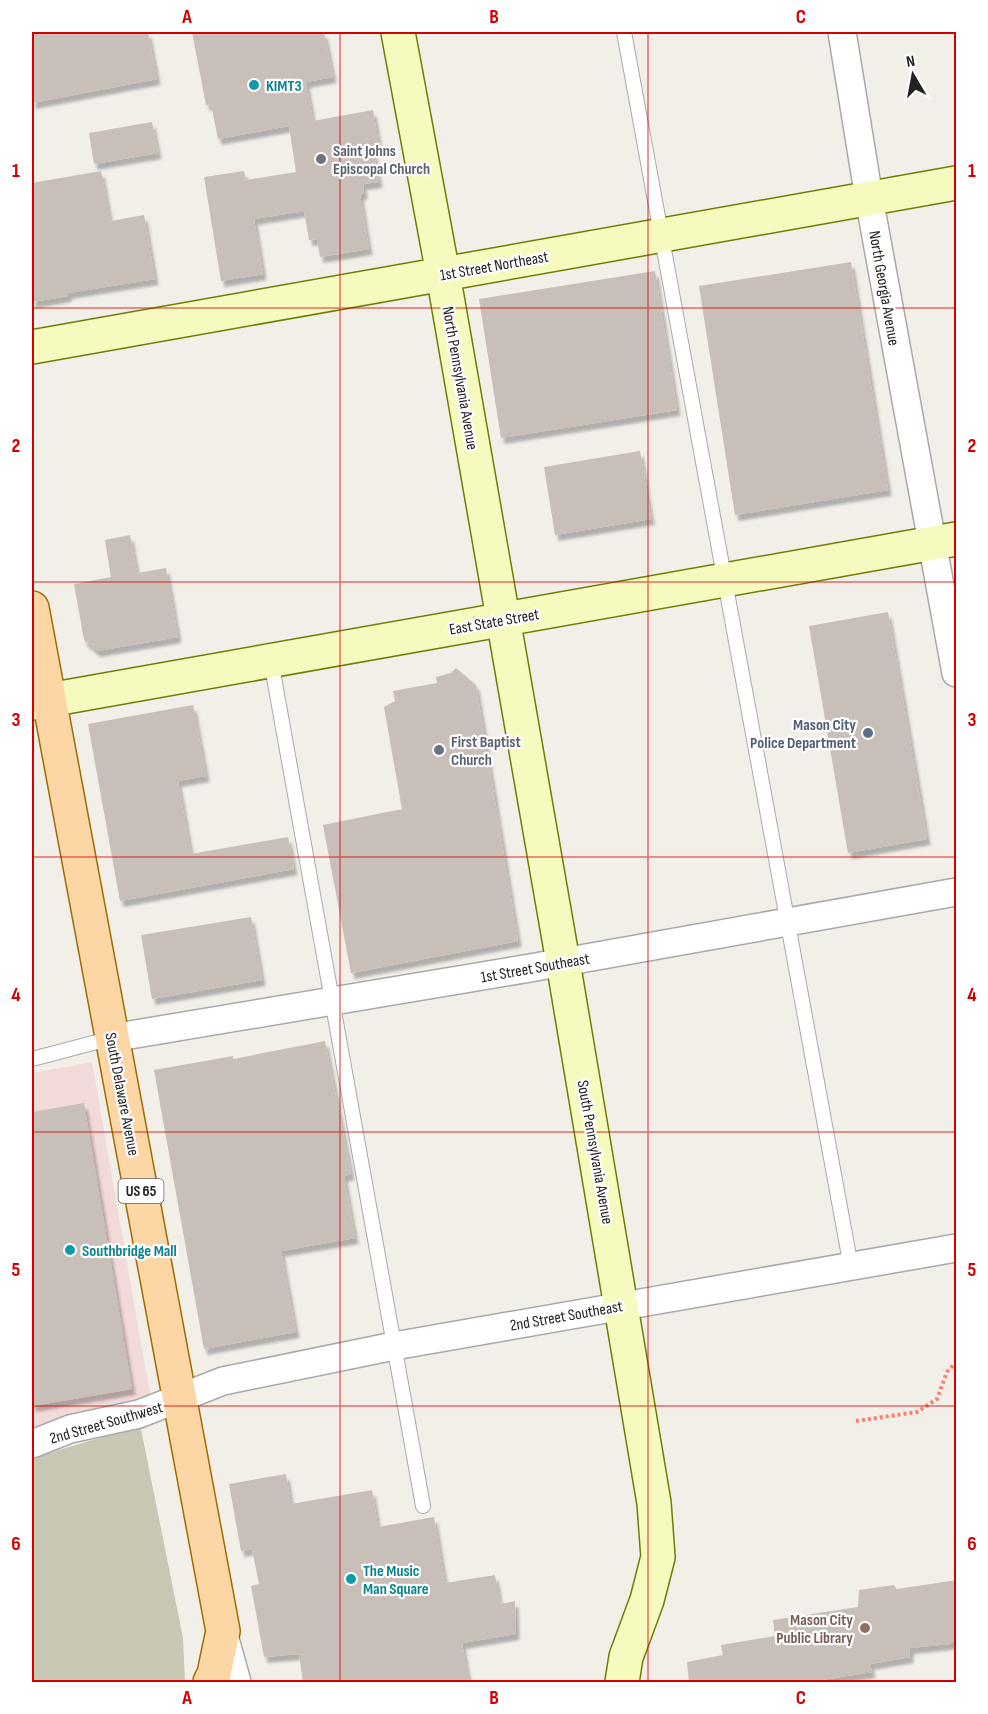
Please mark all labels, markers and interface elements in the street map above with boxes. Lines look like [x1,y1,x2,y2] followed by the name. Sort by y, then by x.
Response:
[181,5,192,29] text: A
[489,5,499,29] text: B
[796,5,806,29] text: C
[883,45,943,105] north arrow
[905,52,917,72] text: N
[266,77,302,96] place label: KIMT3
[247,78,261,92] marker: KIMT3
[333,142,430,179] place label: Saint Johns Episcopal Church
[314,152,328,166] marker: Saint Johns Episcopal Church
[12,159,20,183] text: 1
[968,159,976,183] text: 1
[864,229,903,347] street label: North Georgia Avenue
[439,248,550,285] street label: 1st Street Northeast
[438,305,481,451] street label: North Pennsylvania Avenue
[12,434,20,458] text: 2
[968,434,976,458] text: 2
[448,605,541,640] street label: East State Street
[12,708,21,732] text: 3
[968,708,977,732] text: 3
[750,716,856,753] place label: Mason City Police Department
[861,726,875,740] marker: Mason City Police Department
[451,733,521,770] place label: First Baptist Church
[432,743,446,757] marker: First Baptist Church
[479,950,591,987] street label: 1st Street Southeast
[11,983,21,1007] text: 4
[967,983,977,1007] text: 4
[100,1031,143,1158] street label: South Delaware Avenue
[572,1079,617,1226] street label: South Pennsylvania Avenue
[118,1179,164,1203] road number: US 65
[82,1242,177,1261] place label: Southbridge Mall
[63,1243,77,1257] marker: Southbridge Mall
[12,1258,21,1282] text: 5
[968,1258,977,1282] text: 5
[508,1297,624,1336] street label: 2nd Street Southeast
[48,1398,165,1449] street label: 2nd Street Southwest
[11,1532,21,1556] text: 6
[967,1532,977,1556] text: 6
[363,1562,429,1599] place label: The Music Man Square
[344,1572,358,1586] marker: The Music Man Square
[776,1611,853,1648] place label: Mason City Public Library
[858,1621,872,1635] marker: Mason City Public Library
[181,1686,192,1710] text: A
[489,1686,499,1710] text: B
[796,1686,806,1710] text: C

